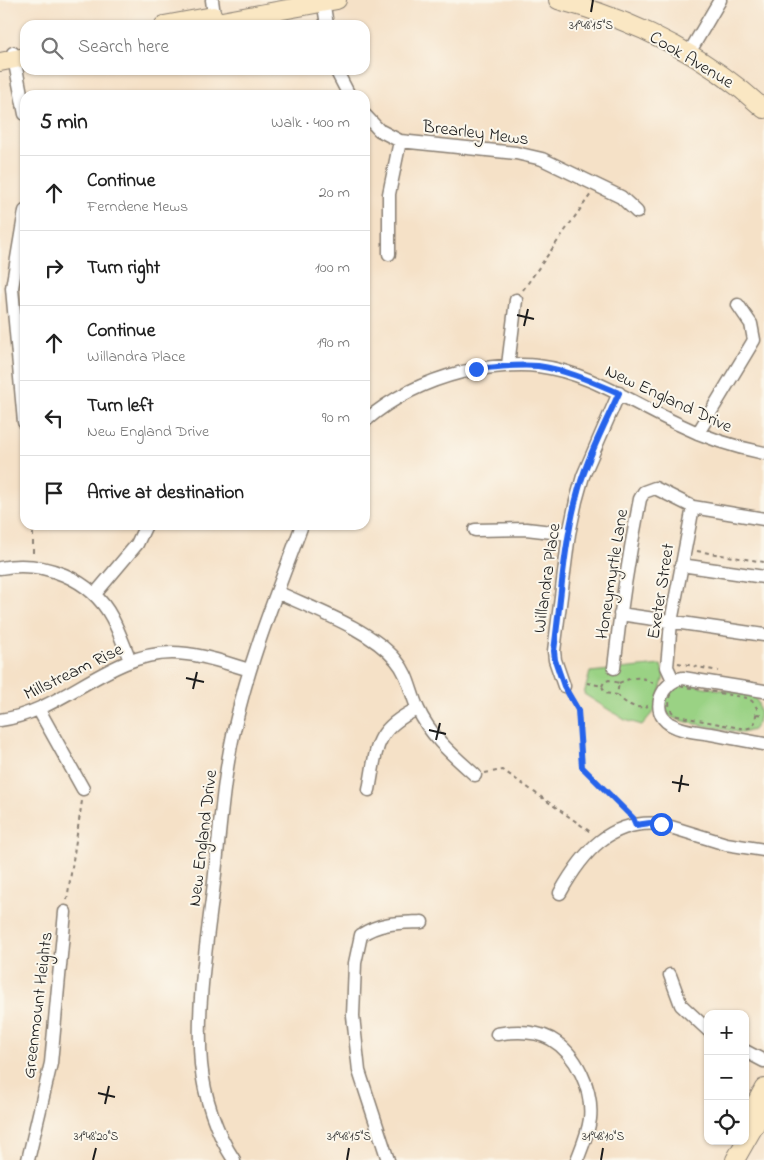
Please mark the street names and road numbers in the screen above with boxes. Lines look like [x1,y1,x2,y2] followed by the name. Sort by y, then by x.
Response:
[644,25,739,97] street label: Cook Avenue
[420,114,530,153] street label: Brearley Mews
[600,359,737,442] street label: New England Drive
[590,507,636,641] street label: Honeymyrtle Lane
[527,521,569,635] street label: Willandra Place
[642,542,682,641] street label: Exeter Street
[20,637,129,708] street label: Millstream Rise
[183,767,226,908] street label: New England Drive
[17,930,62,1080] street label: Greenmount Heights

